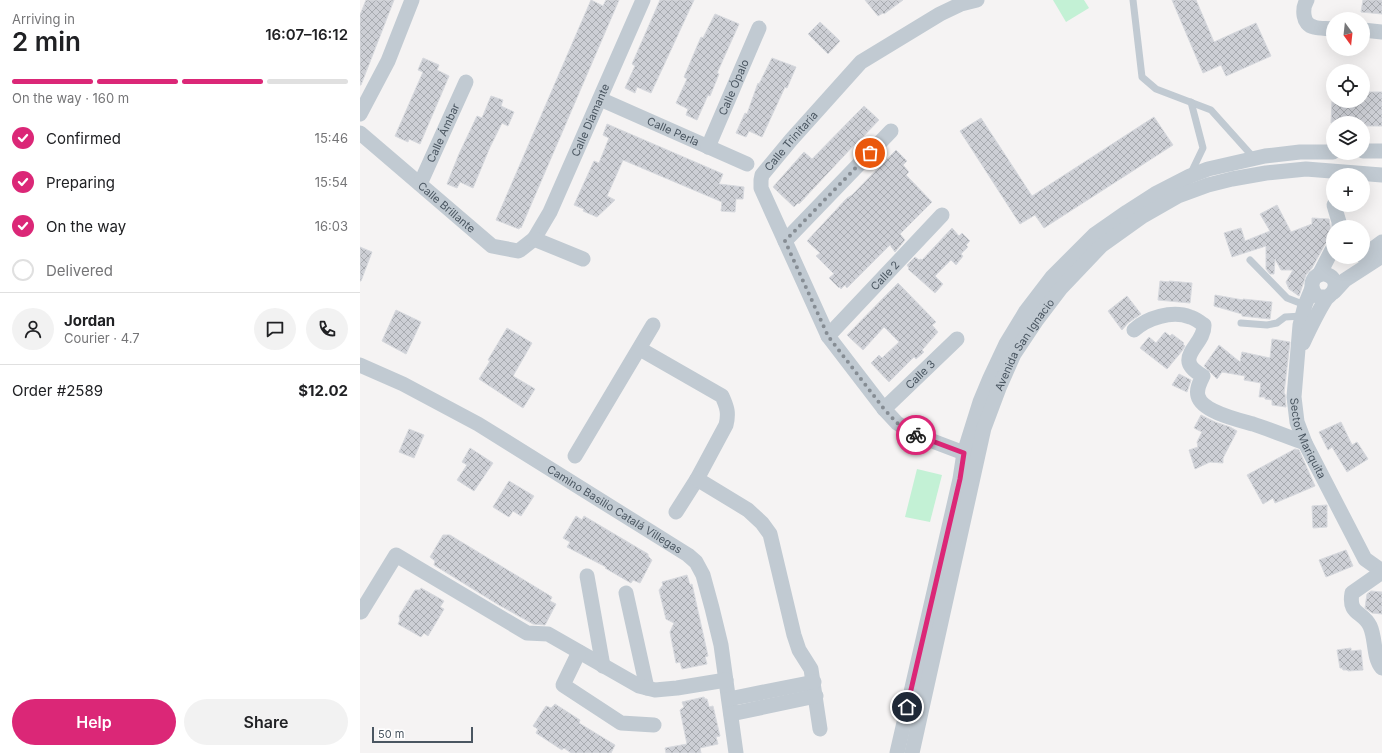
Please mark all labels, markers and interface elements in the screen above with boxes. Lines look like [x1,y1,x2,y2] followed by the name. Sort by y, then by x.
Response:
[12,11,75,27] text: Arriving in
[1326,12,1370,56] north arrow
[1326,12,1370,264] map controls
[265,25,348,44] text: 16:07–16:12
[12,26,81,57] text: 2 min
[715,57,752,118] street label: Calle Ópalo
[1326,64,1370,108] button: locate
[568,82,612,159] street label: Calle Diamante
[12,90,129,106] text: On the way · 160 m
[424,101,462,165] street label: Calle Ámbar
[761,108,821,174] street label: Calle Trinitaria
[645,114,701,149] street label: Calle Perla
[1326,116,1370,160] button: layers
[12,127,34,149] icon: check
[46,129,121,148] text: Confirmed
[315,130,348,146] text: 15:46
[853,136,887,170] pin
[859,142,881,164] icon: bag
[1326,168,1370,212] button: +
[12,171,34,193] icon: check
[46,173,115,192] text: Preparing
[315,174,348,190] text: 15:54
[415,179,478,236] street label: Calle Brillante
[12,215,34,237] icon: check
[46,217,126,236] text: On the way
[315,218,348,234] text: 16:03
[1326,220,1370,264] button: −
[868,258,902,293] street label: Calle 2
[46,261,113,280] text: Delivered
[992,296,1058,393] street label: Avenida San Ignacio
[12,308,54,350] button: person
[254,308,296,350] button: chat
[306,308,348,350] button: phone
[64,311,115,330] text: Jordan
[64,330,140,346] text: Courier · 4.7
[902,357,938,392] street label: Calle 3
[12,381,103,400] text: Order #2589
[298,381,348,400] text: $12.02
[1287,397,1329,481] street label: Sector Mariquita
[896,415,936,455] courier
[905,424,927,446] icon: bike
[545,462,685,557] street label: Camino Basilio Catalá Villegas
[890,690,924,724] pin
[896,696,918,718] icon: home
[12,699,176,745] button: Help
[184,699,348,745] button: Share
[372,725,473,744] scale bar
[378,727,404,741] text: 50 m

